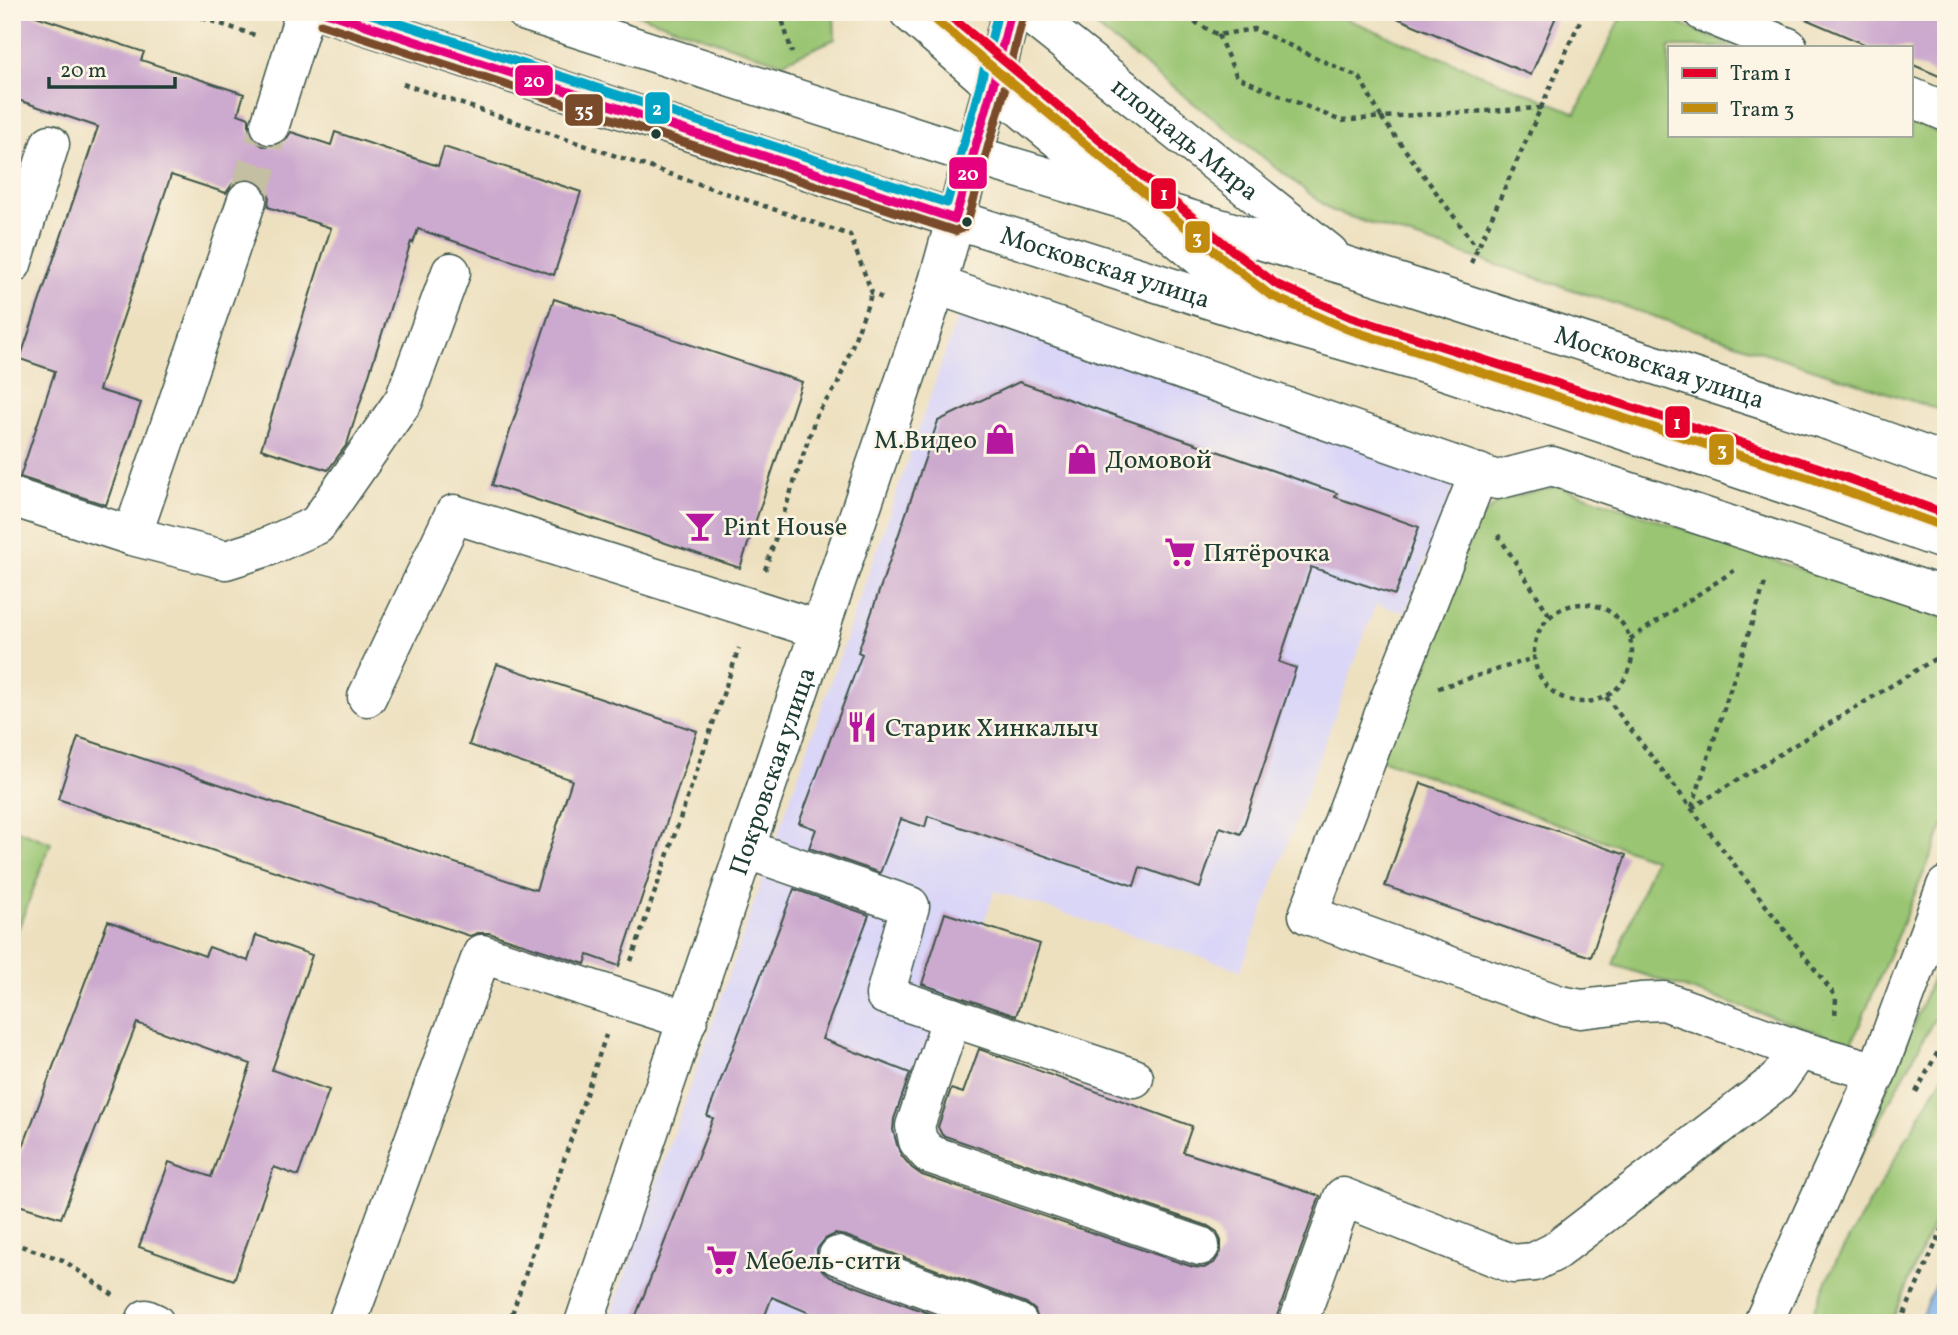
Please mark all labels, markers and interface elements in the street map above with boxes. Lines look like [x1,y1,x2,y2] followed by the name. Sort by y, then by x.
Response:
[49,46,175,90] scale bar
[1668,46,1912,136] legend
[60,57,106,86] text: 20 m
[1730,60,1792,89] text: Tram 1
[514,64,554,97] line badge: 20
[523,69,545,95] text: 20
[1103,70,1266,210] street label: площадь Мира
[644,91,671,125] line badge: 2
[564,93,604,127] line badge: 35
[1730,96,1794,125] text: Tram 3
[652,97,662,123] text: 2
[575,99,593,125] text: 35
[649,127,663,141] unlabelled marker
[948,156,988,190] line badge: 20
[957,162,979,188] text: 20
[1150,177,1177,210] line badge: 1
[1160,182,1168,208] text: 1
[960,215,974,229] unlabelled marker
[995,218,1214,319] street label: Московская улица
[1184,220,1211,254] line badge: 3
[1192,226,1202,252] text: 3
[1550,318,1769,419] street label: Московская улица
[1664,405,1691,439] line badge: 1
[1673,411,1681,437] text: 1
[983,422,1017,456] shop icon: М.Видео
[874,423,977,459] place label: М.Видео
[1708,433,1735,466] line badge: 3
[1717,438,1727,464] text: 3
[1065,442,1099,476] shop icon: Домовой
[1105,443,1212,479] place label: Домовой
[683,509,717,543] bar icon: Pint House
[723,510,847,546] place label: Pint House
[1163,535,1197,569] supermarket icon: Пятёрочка
[1203,536,1331,572] place label: Пятёрочка
[722,663,826,881] street label: Покровская улица
[845,710,879,744] restaurant icon: Старик Хинкалыч
[885,711,1098,747] place label: Старик Хинкалыч
[705,1243,739,1277] supermarket icon: Мебель-сити
[745,1244,901,1280] place label: Мебель-сити

